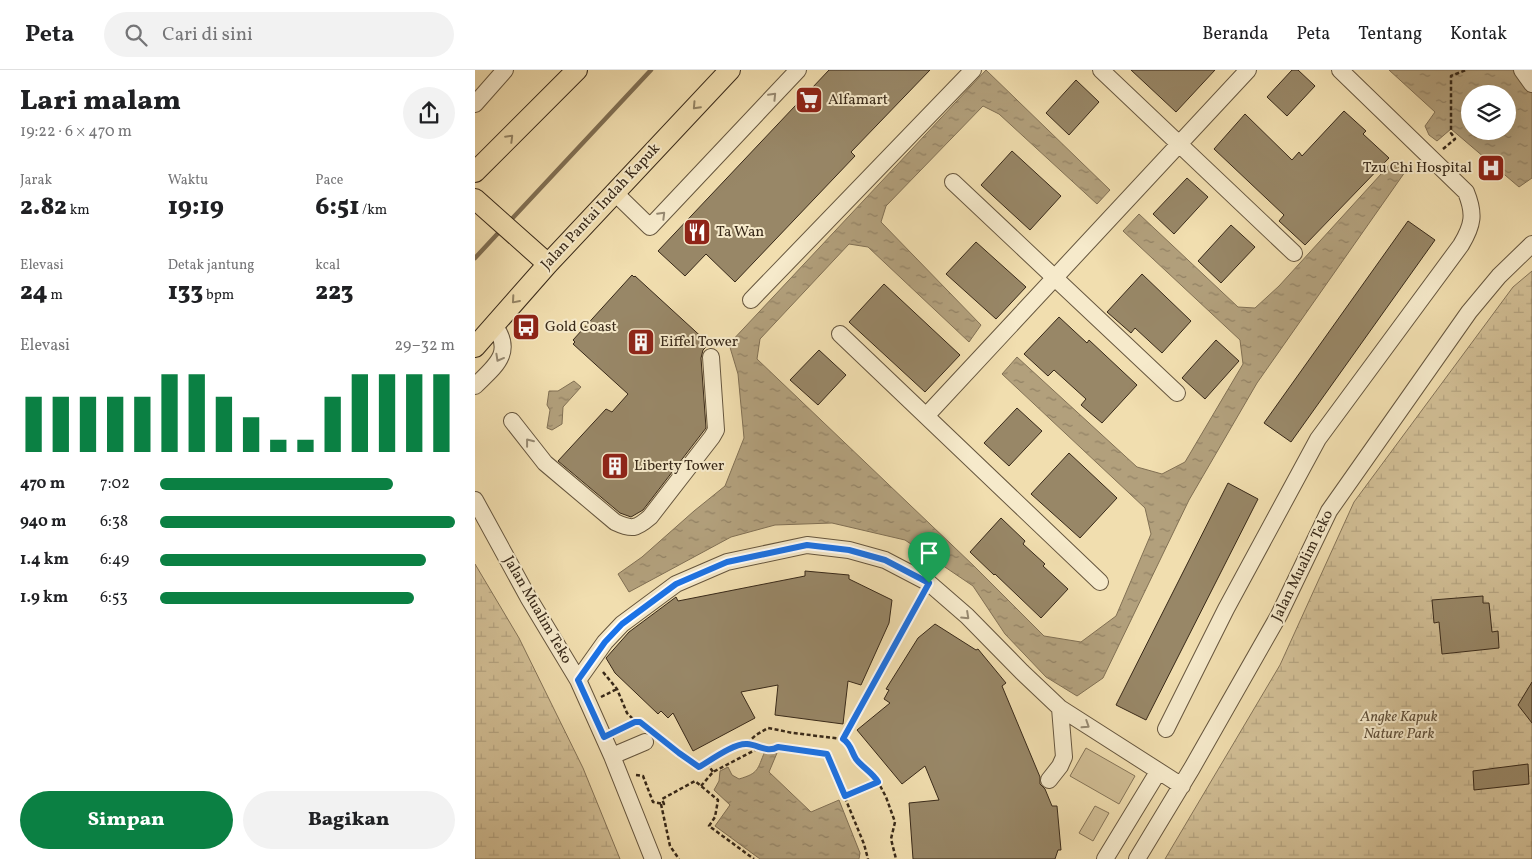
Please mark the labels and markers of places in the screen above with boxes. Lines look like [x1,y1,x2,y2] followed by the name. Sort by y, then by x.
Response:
[794,85,824,115] supermarket icon: Alfamart
[828,90,888,111] place label: Alfamart
[1476,153,1506,183] hospital icon: Tzu Chi Hospital
[1363,158,1472,179] place label: Tzu Chi Hospital
[682,217,712,247] restaurant icon: Ta Wan
[716,222,764,243] place label: Ta Wan
[511,312,541,342] bus stop icon: Gold Coast
[545,317,617,338] place label: Gold Coast
[626,327,656,357] building icon: Eiffel Tower
[660,332,738,353] place label: Eiffel Tower
[600,451,630,481] building icon: Liberty Tower
[634,456,724,477] place label: Liberty Tower
[908,532,950,583] pin

